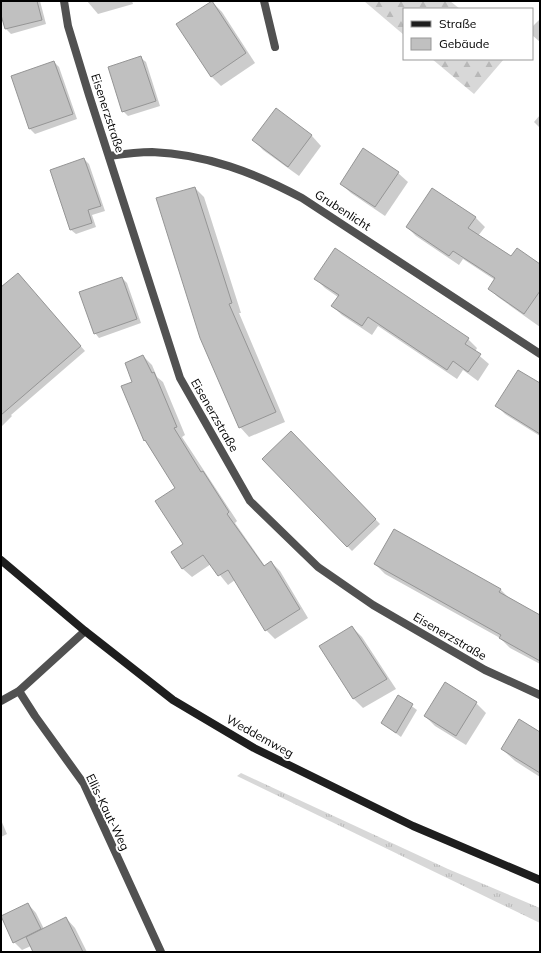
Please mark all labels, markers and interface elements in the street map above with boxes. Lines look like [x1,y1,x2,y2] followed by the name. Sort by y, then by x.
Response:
[403,8,533,60] legend
[439,16,476,31] text: Straße
[439,36,489,51] text: Gebäude
[88,72,128,154] street label: Eisenerzstraße
[312,186,374,234] street label: Grubenlicht
[188,376,242,454] street label: Eisenerzstraße
[411,609,489,663] street label: Eisenerzstraße
[224,711,296,761] street label: Weddemweg
[83,771,133,853] street label: Ellis-Kaut-Weg

